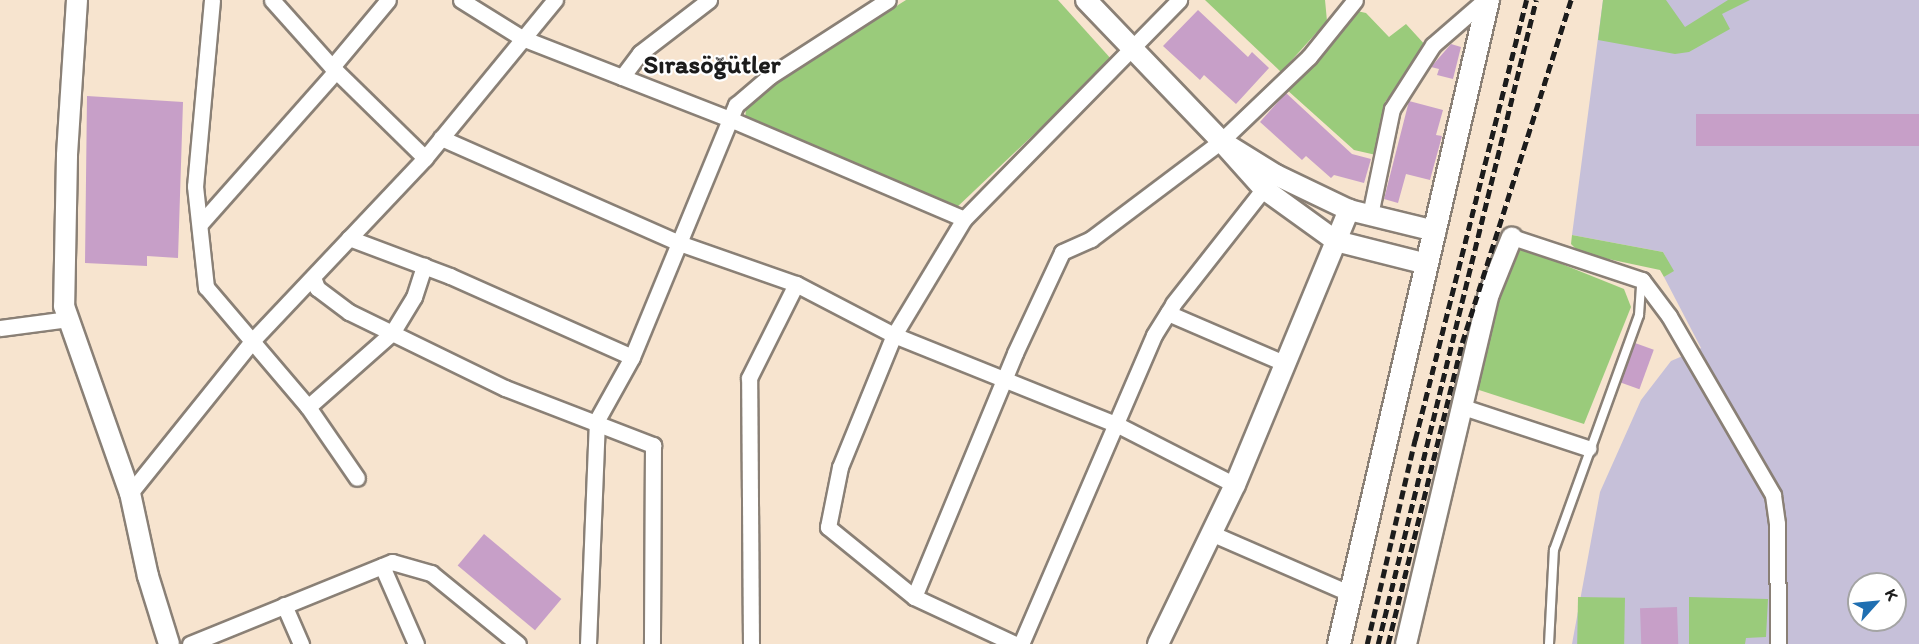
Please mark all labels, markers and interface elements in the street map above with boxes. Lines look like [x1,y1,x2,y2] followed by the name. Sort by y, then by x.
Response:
[643,49,781,81] district label: Sırasöğütler
[1847,572,1907,632] north arrow
[1881,586,1902,603] text: K

